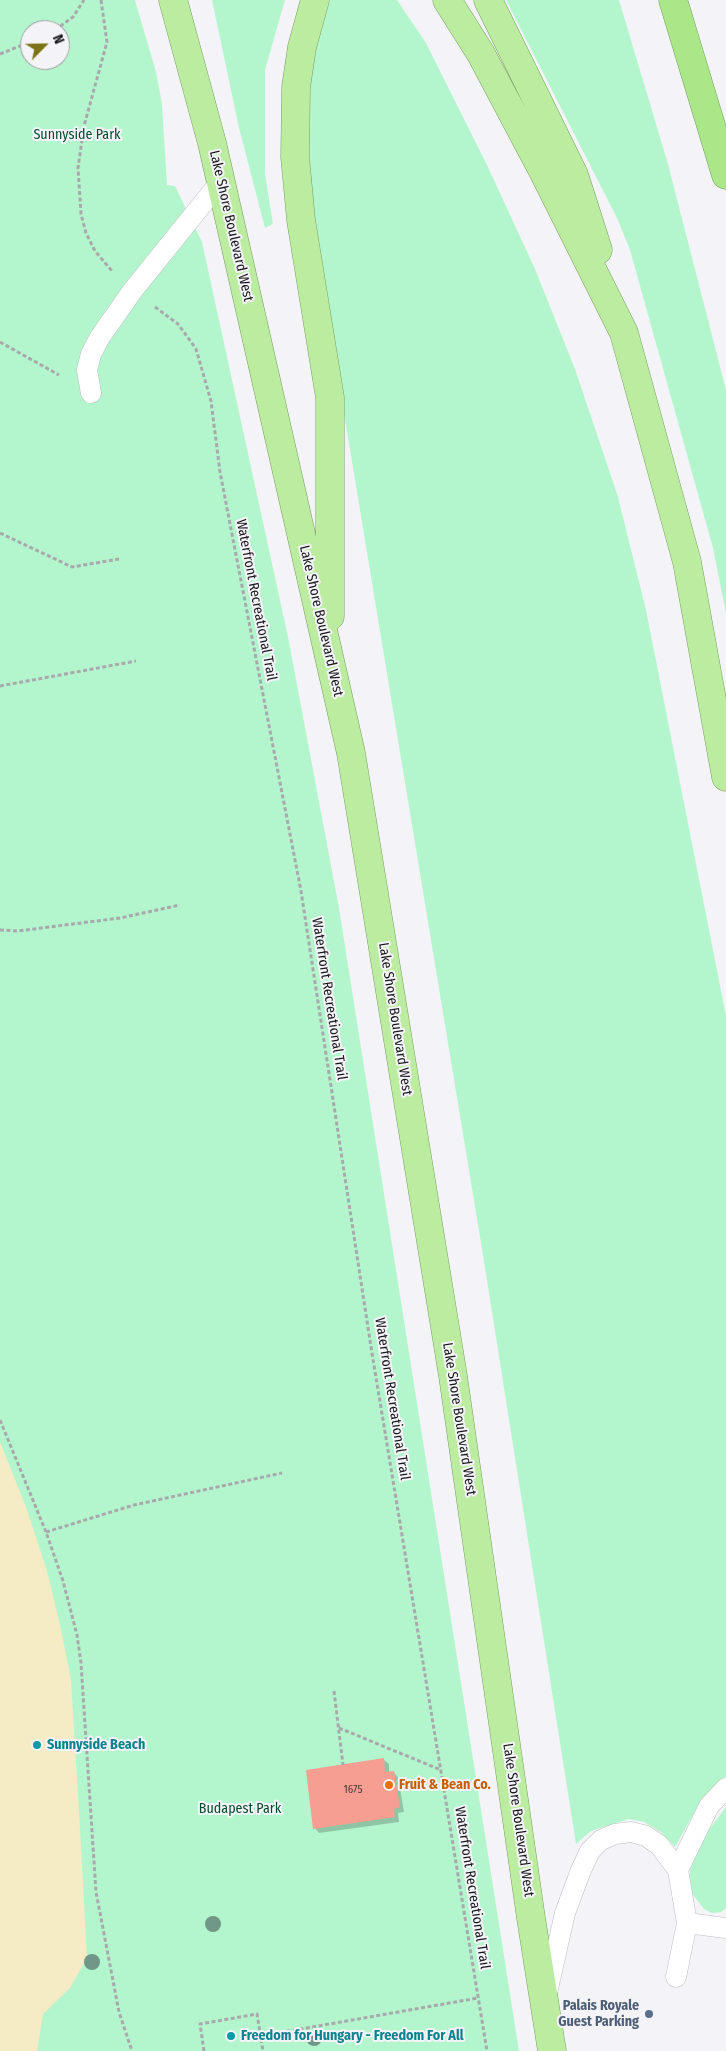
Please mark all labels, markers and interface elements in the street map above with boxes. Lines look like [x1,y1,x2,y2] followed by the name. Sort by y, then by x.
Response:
[20,20,70,70] north arrow
[49,32,68,47] text: N
[33,127,121,143] park label: Sunnyside Park
[205,149,257,303] street label: Lake Shore Boulevard West
[232,518,280,682] street label: Waterfront Recreational Trail
[295,544,347,698] street label: Lake Shore Boulevard West
[308,917,350,1081] street label: Waterfront Recreational Trail
[375,941,415,1097] street label: Lake Shore Boulevard West
[371,1317,413,1481] street label: Waterfront Recreational Trail
[439,1341,479,1497] street label: Lake Shore Boulevard West
[47,1737,145,1753] place label: Sunnyside Beach
[31,1739,43,1751] marker: Sunnyside Beach
[499,1742,537,1898] street label: Lake Shore Boulevard West
[399,1777,491,1793] place label: Fruit & Bean Co.
[383,1779,395,1791] marker: Fruit & Bean Co.
[344,1783,362,1797] house number: 1675
[199,1801,281,1817] park label: Budapest Park
[451,1806,493,1970] street label: Waterfront Recreational Trail
[558,1998,639,2030] place label: Palais Royale Guest Parking
[643,2008,655,2020] marker: Palais Royale Guest Parking
[241,2028,464,2044] place label: Freedom for Hungary - Freedom For All
[225,2030,237,2042] marker: Freedom for Hungary - Freedom For All

